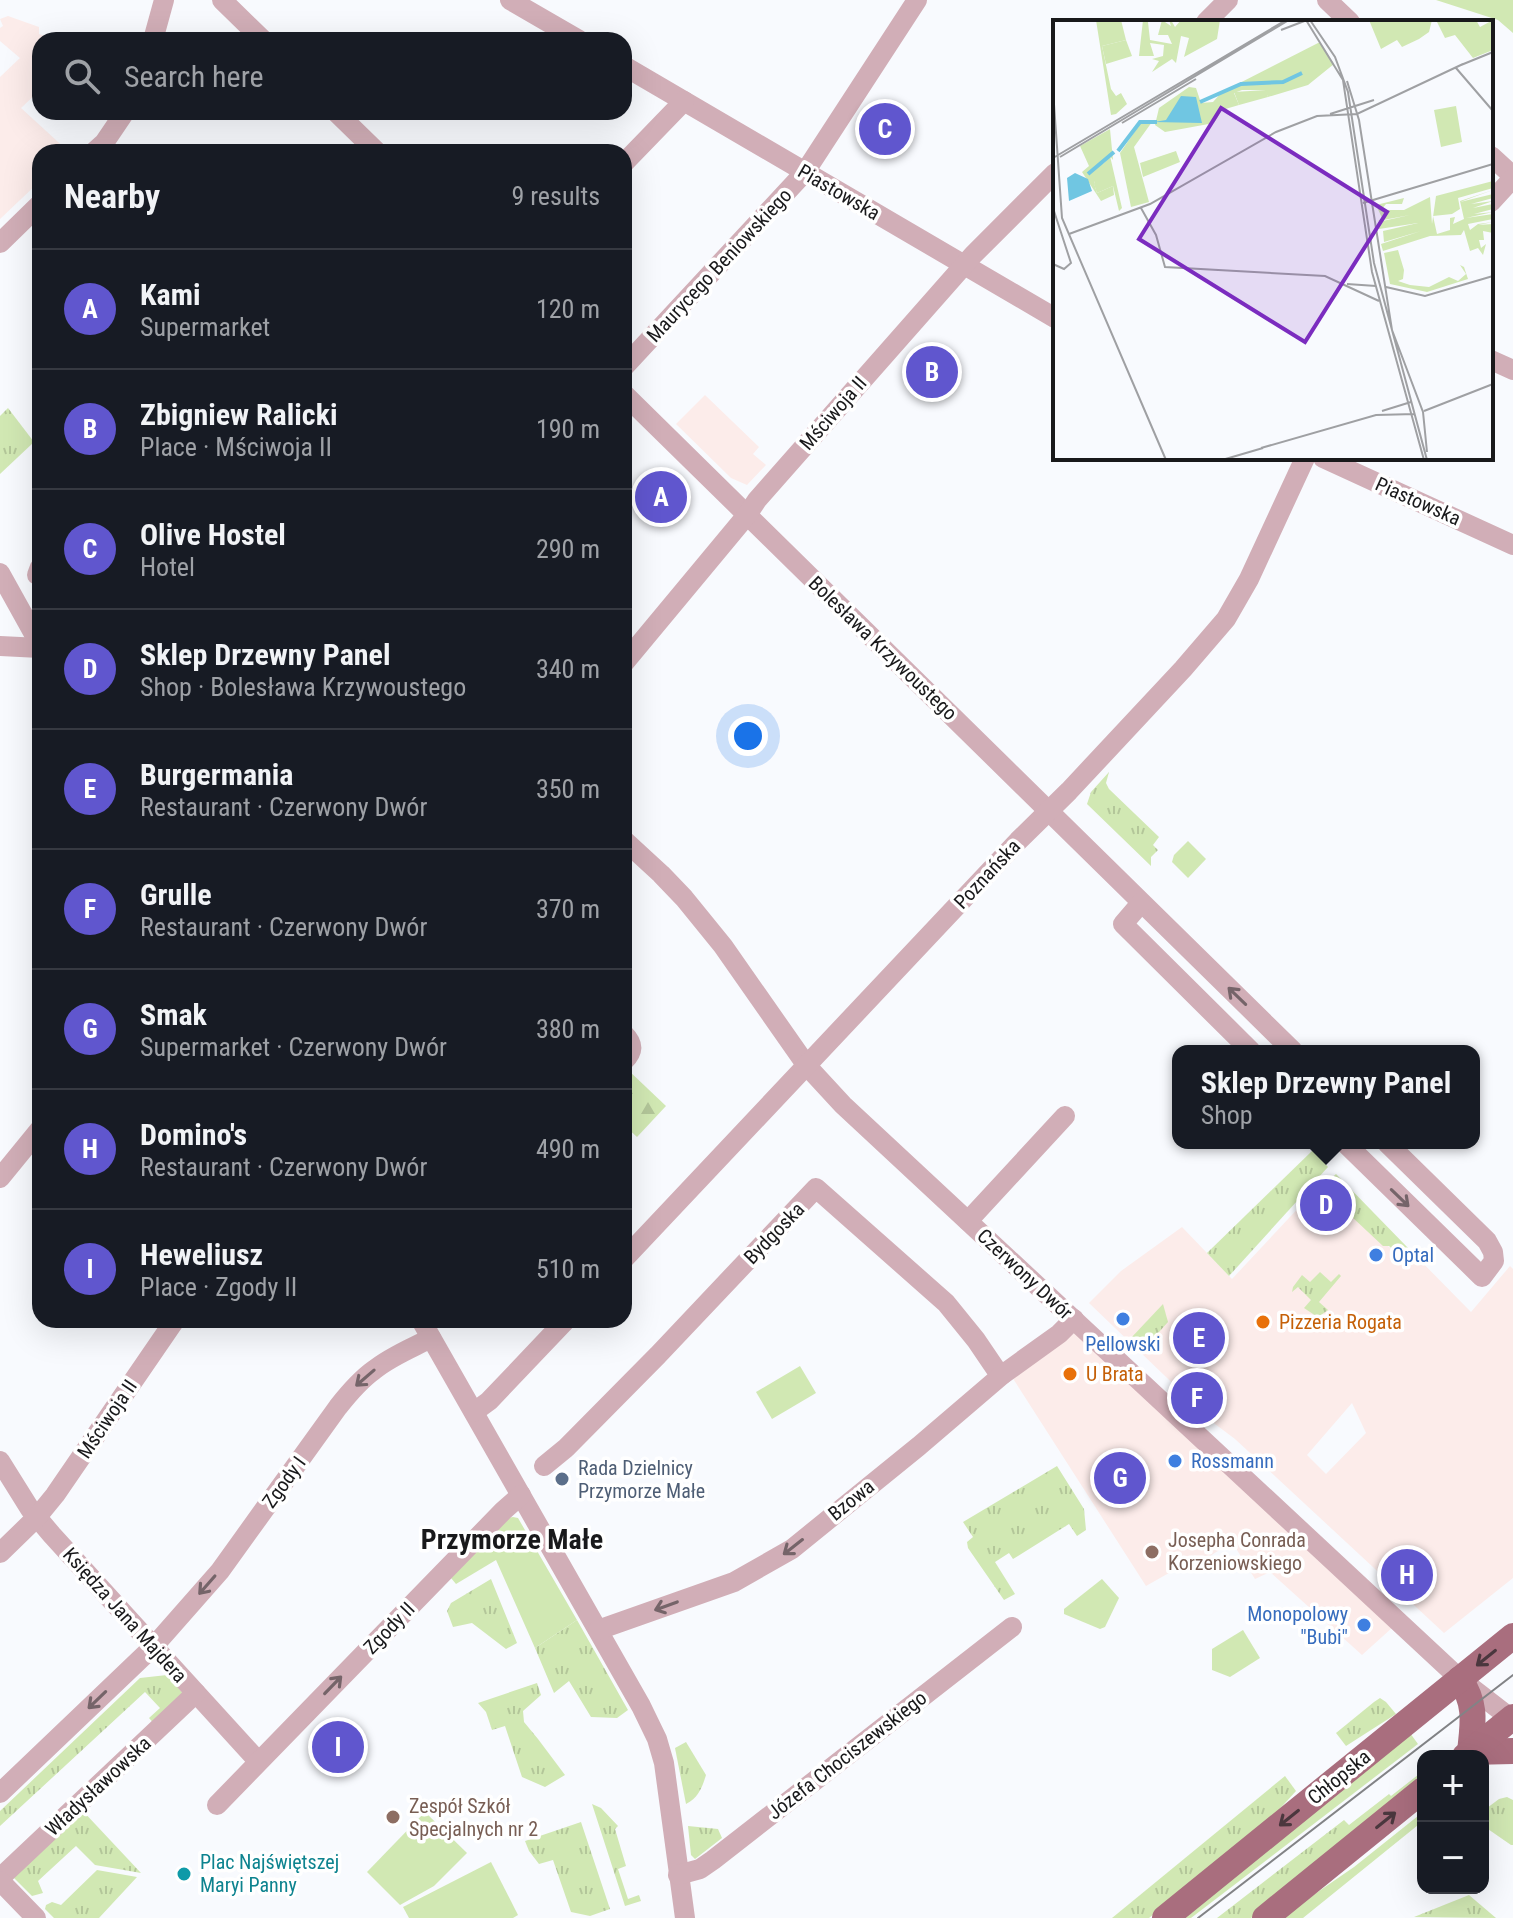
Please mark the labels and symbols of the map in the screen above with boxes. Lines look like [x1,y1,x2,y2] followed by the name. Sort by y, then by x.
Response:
[1053,20,1493,460] inset map
[859,99,911,159] pin: C
[794,159,884,225] street label: Piastowska
[641,183,797,347] street label: Maurycego Beniowskiego
[906,342,958,402] pin: B
[795,371,871,455] street label: Mściwoja II
[635,467,687,527] pin: A
[1372,472,1464,530] street label: Piastowska
[804,571,962,725] street label: Bolesława Krzywoustego
[728,716,768,756] your location
[949,834,1025,914] street label: Poznańska
[1227,987,1247,1006] one-way arrow
[1300,1175,1352,1235] pin: D
[1390,1188,1410,1207] one-way arrow
[739,1197,809,1269] street label: Bydgoska
[972,1224,1078,1324] street label: Czerwony Dwór
[1392,1243,1434,1267] place label: Optal
[1367,1246,1385,1264] marker: Optal
[1173,1308,1225,1368] pin: E
[1114,1310,1132,1328] marker: Pellowski
[1279,1310,1402,1334] place label: Pizzeria Rogata
[1254,1313,1272,1331] marker: Pizzeria Rogata
[1085,1332,1161,1356] place label: Pellowski
[1086,1362,1144,1386] place label: U Brata
[1061,1365,1079,1383] marker: U Brata
[1171,1368,1223,1428] pin: F
[355,1369,375,1387] one-way arrow
[72,1375,142,1463] street label: Mściwoja II
[1094,1448,1146,1508] pin: G
[1191,1449,1274,1473] place label: Rossmann
[257,1451,311,1513] street label: Zgody I
[1166,1452,1184,1470] marker: Rossmann
[578,1456,705,1503] place label: Rada Dzielnicy Przymorze Małe
[553,1470,571,1488] marker: Rada Dzielnicy Przymorze Małe
[823,1474,879,1526] street label: Bzowa
[421,1523,603,1556] district label: Przymorze Małe
[1168,1528,1306,1575] place label: Josepha Conrada Korzeniowskiego
[783,1538,804,1555] one-way arrow
[58,1542,192,1688] street label: Księdza Jana Majdera
[1143,1543,1161,1561] marker: Josepha Conrada Korzeniowskiego
[1381,1545,1433,1605] pin: H
[199,1574,217,1594] one-way arrow
[358,1597,420,1659] street label: Zgody II
[654,1600,679,1614] one-way arrow
[1247,1602,1348,1649] place label: Monopolowy "Bubi"
[1355,1616,1373,1634] marker: Monopolowy "Bubi"
[1476,1649,1497,1667] one-way arrow
[323,1675,342,1695] one-way arrow
[763,1686,931,1824] street label: Józefa Chociszewskiego
[87,1691,107,1710] one-way arrow
[312,1717,364,1777] pin: I
[40,1731,156,1841] street label: Władysławowska
[1303,1745,1375,1809] street label: Chłopska
[409,1794,538,1841] place label: Zespół Szkół Specjalnych nr 2
[384,1808,402,1826] marker: Zespół Szkół Specjalnych nr 2
[1278,1809,1299,1827] one-way arrow
[1375,1811,1396,1828] one-way arrow
[200,1850,339,1897] place label: Plac Najświętszej Maryi Panny
[175,1865,193,1883] marker: Plac Najświętszej Maryi Panny

